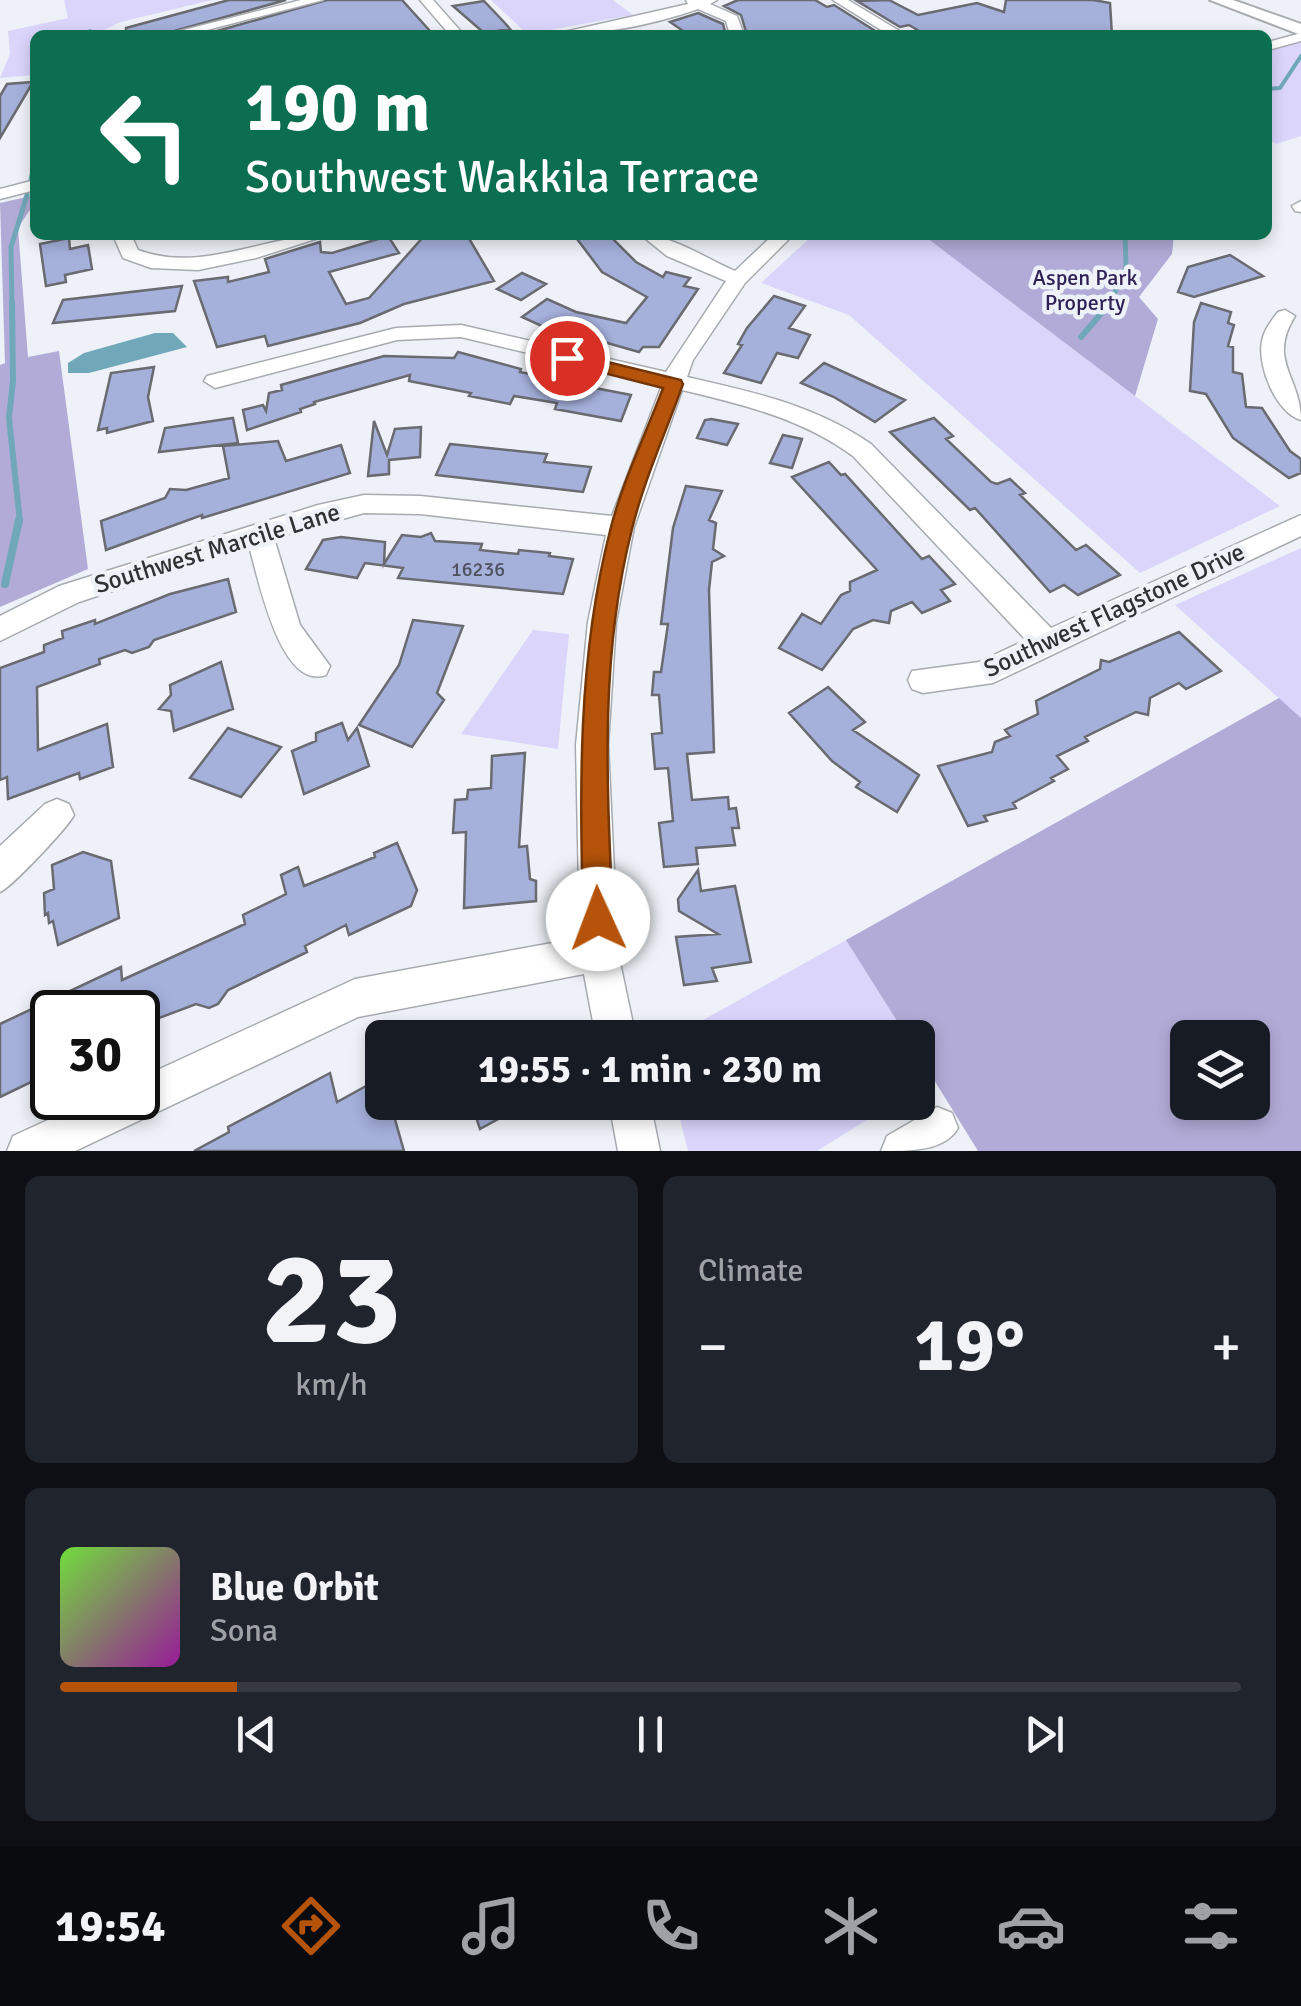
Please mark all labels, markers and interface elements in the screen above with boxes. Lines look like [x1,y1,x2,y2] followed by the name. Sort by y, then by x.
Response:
[245,64,430,150] text: 190 m
[80,70,210,200] icon: left
[245,150,760,205] text: Southwest Wakkila Terrace
[1033,264,1137,316] park label: Aspen Park Property
[525,316,610,401] pin
[540,331,595,386] icon: arrive
[90,496,344,600] street label: Southwest Marcile Lane
[979,536,1249,684] street label: Southwest Flagstone Drive
[451,557,505,582] house number: 16236
[546,867,650,971] position arrow
[30,990,160,1120] speed limit sign: 30
[1170,1020,1270,1120] map controls
[1170,1020,1270,1120] button: layers
[478,1046,822,1093] text: 19:55 · 1 min · 230 m
[261,1220,402,1380] text: 23
[698,1251,804,1290] text: Climate
[914,1299,1025,1392] text: 19°
[698,1313,728,1381] text: −
[1211,1313,1241,1381] text: +
[295,1365,368,1404] text: km/h
[210,1564,379,1611] text: Blue Orbit
[210,1611,278,1650] text: Sona
[229,1707,284,1762] icon: previous
[623,1707,678,1762] icon: pause
[1017,1707,1072,1762] icon: next
[276,1891,346,1961] icon: directions
[456,1891,526,1961] icon: music
[636,1891,706,1961] icon: phone
[816,1891,886,1961] icon: climate
[996,1891,1066,1961] icon: car
[1176,1891,1246,1961] icon: filters
[55,1899,165,1954] text: 19:54

